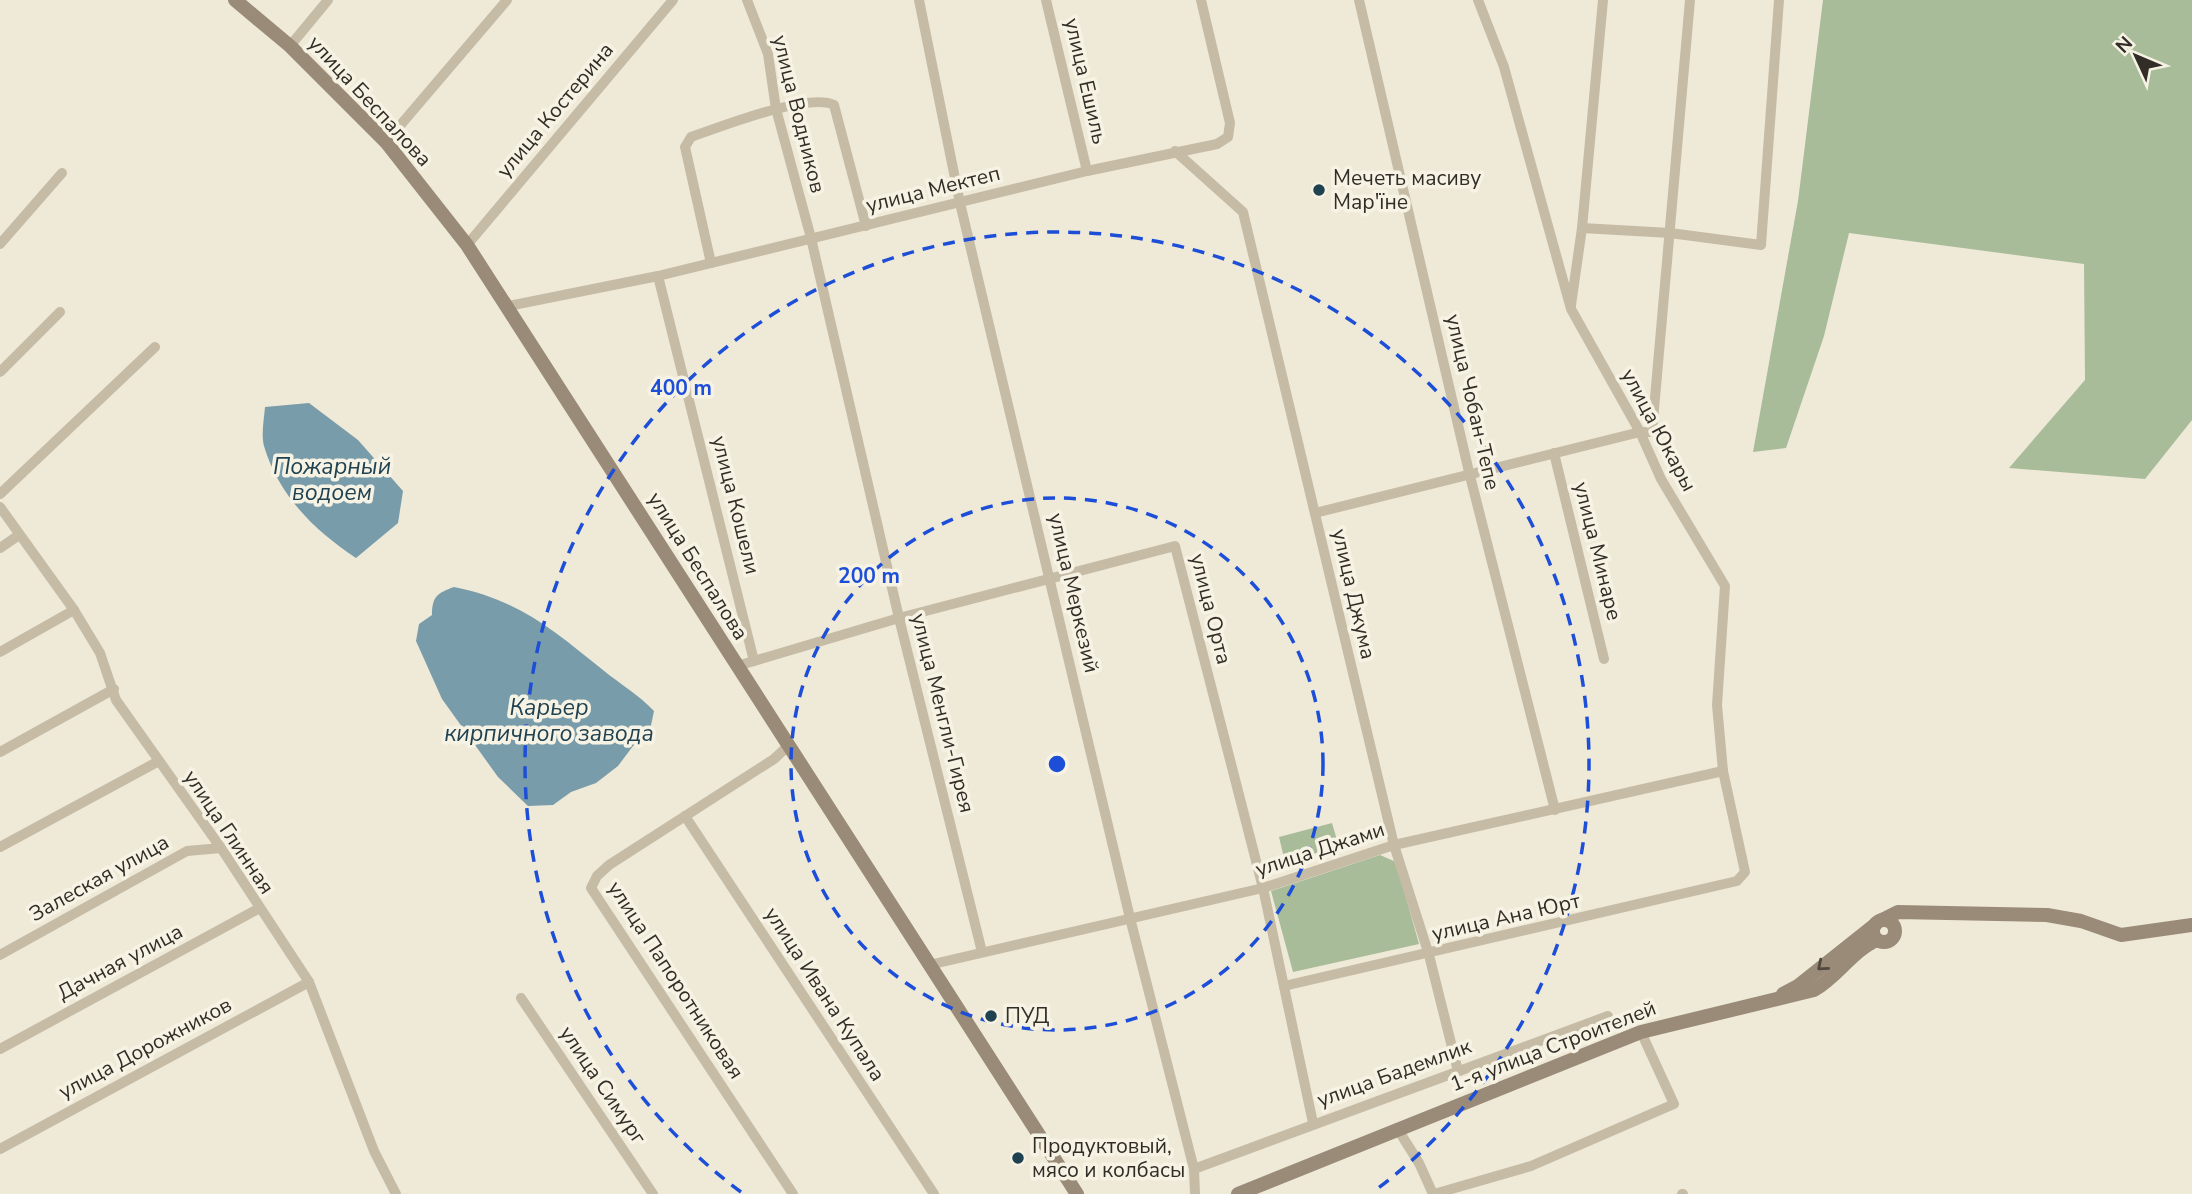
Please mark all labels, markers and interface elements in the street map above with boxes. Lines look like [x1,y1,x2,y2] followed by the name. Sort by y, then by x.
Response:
[1058,15,1114,147] street label: улица Ешиль
[2101,21,2171,91] north arrow
[302,29,438,173] street label: улица Беспалова
[2110,31,2139,59] text: N
[766,32,832,196] street label: улица Водников
[490,37,620,183] street label: улица Костерина
[863,159,1003,219] street label: улица Мектеп
[1333,164,1481,216] place label: Мечеть масиву Мар'їне
[1311,182,1327,198] marker: Мечеть масиву Мар'їне
[1439,311,1507,493] street label: улица Чобан-Тепе
[1615,364,1703,496] street label: улица Юкары
[650,374,712,402] text: 400 m
[705,433,767,577] street label: улица Кошели
[273,451,391,508] water label: Пожарный водоем
[1567,479,1629,623] street label: улица Минаре
[641,487,755,645] street label: улица Беспалова
[1042,510,1106,676] street label: улица Меркезий
[1325,526,1383,662] street label: улица Джума
[1184,551,1238,667] street label: улица Орта
[838,562,900,590] text: 200 m
[905,610,981,816] street label: улица Менгли-Гирея
[444,692,654,749] water label: Карьер кирпичного завода
[1045,752,1069,776] centre of rings
[177,764,281,900] street label: улица Глинная
[1252,815,1388,883] street label: улица Джами
[24,828,174,928] street label: Залеская улица
[601,876,751,1084] street label: улица Папоротниковая
[1429,886,1584,948] street label: улица Ана Юрт
[758,902,892,1086] street label: улица Ивана Купала
[52,917,188,1007] street label: Дачная улица
[1818,957,1830,970] one-way arrow
[54,991,236,1105] street label: улица Дорожников
[1446,994,1660,1098] street label: 1-я улица Строителей
[1005,1002,1049,1030] place label: ПУД
[983,1008,999,1024] marker: ПУД
[553,1020,653,1150] street label: улица Симург
[1313,1032,1476,1114] street label: улица Бадемлик
[1032,1132,1185,1184] place label: Продуктовый, мясо и колбасы
[1010,1150,1026,1166] marker: Продуктовый, мясо и колбасы

